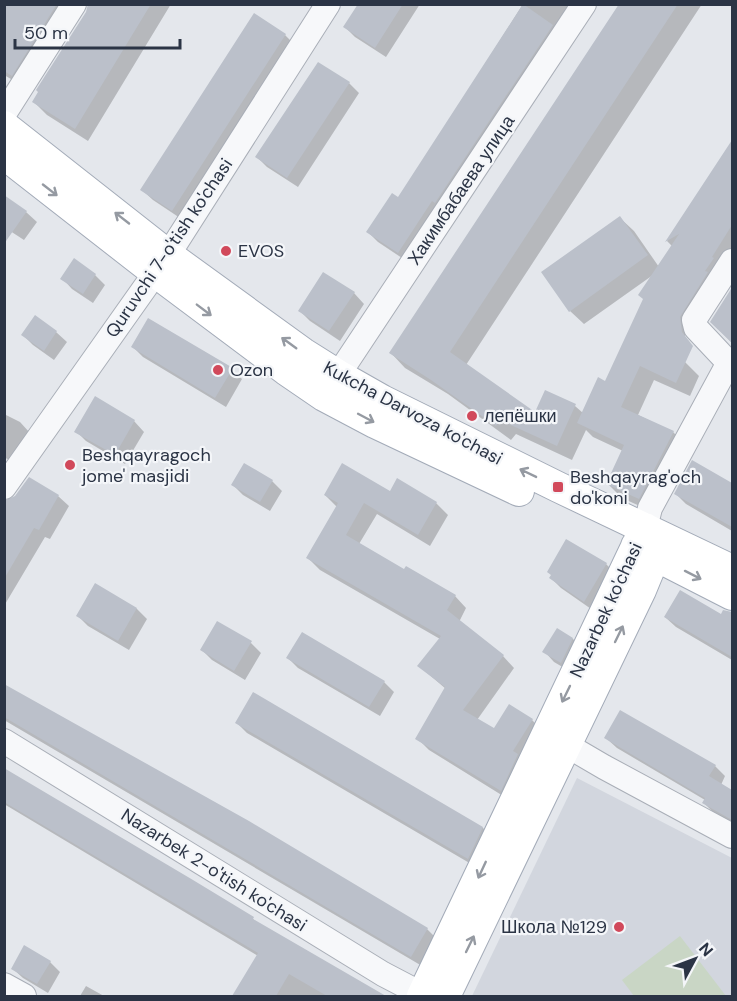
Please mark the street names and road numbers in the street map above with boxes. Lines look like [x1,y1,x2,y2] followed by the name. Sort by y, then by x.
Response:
[402,110,521,269] street label: Хакимбабаева улица
[100,154,238,342] street label: Quruvchi 7-o'tish ko'chasi
[319,356,507,470] street label: Kukcha Darvoza ko'chasi
[564,539,648,681] street label: Nazarbek ko'chasi
[117,803,311,937] street label: Nazarbek 2-o'tish ko'chasi

